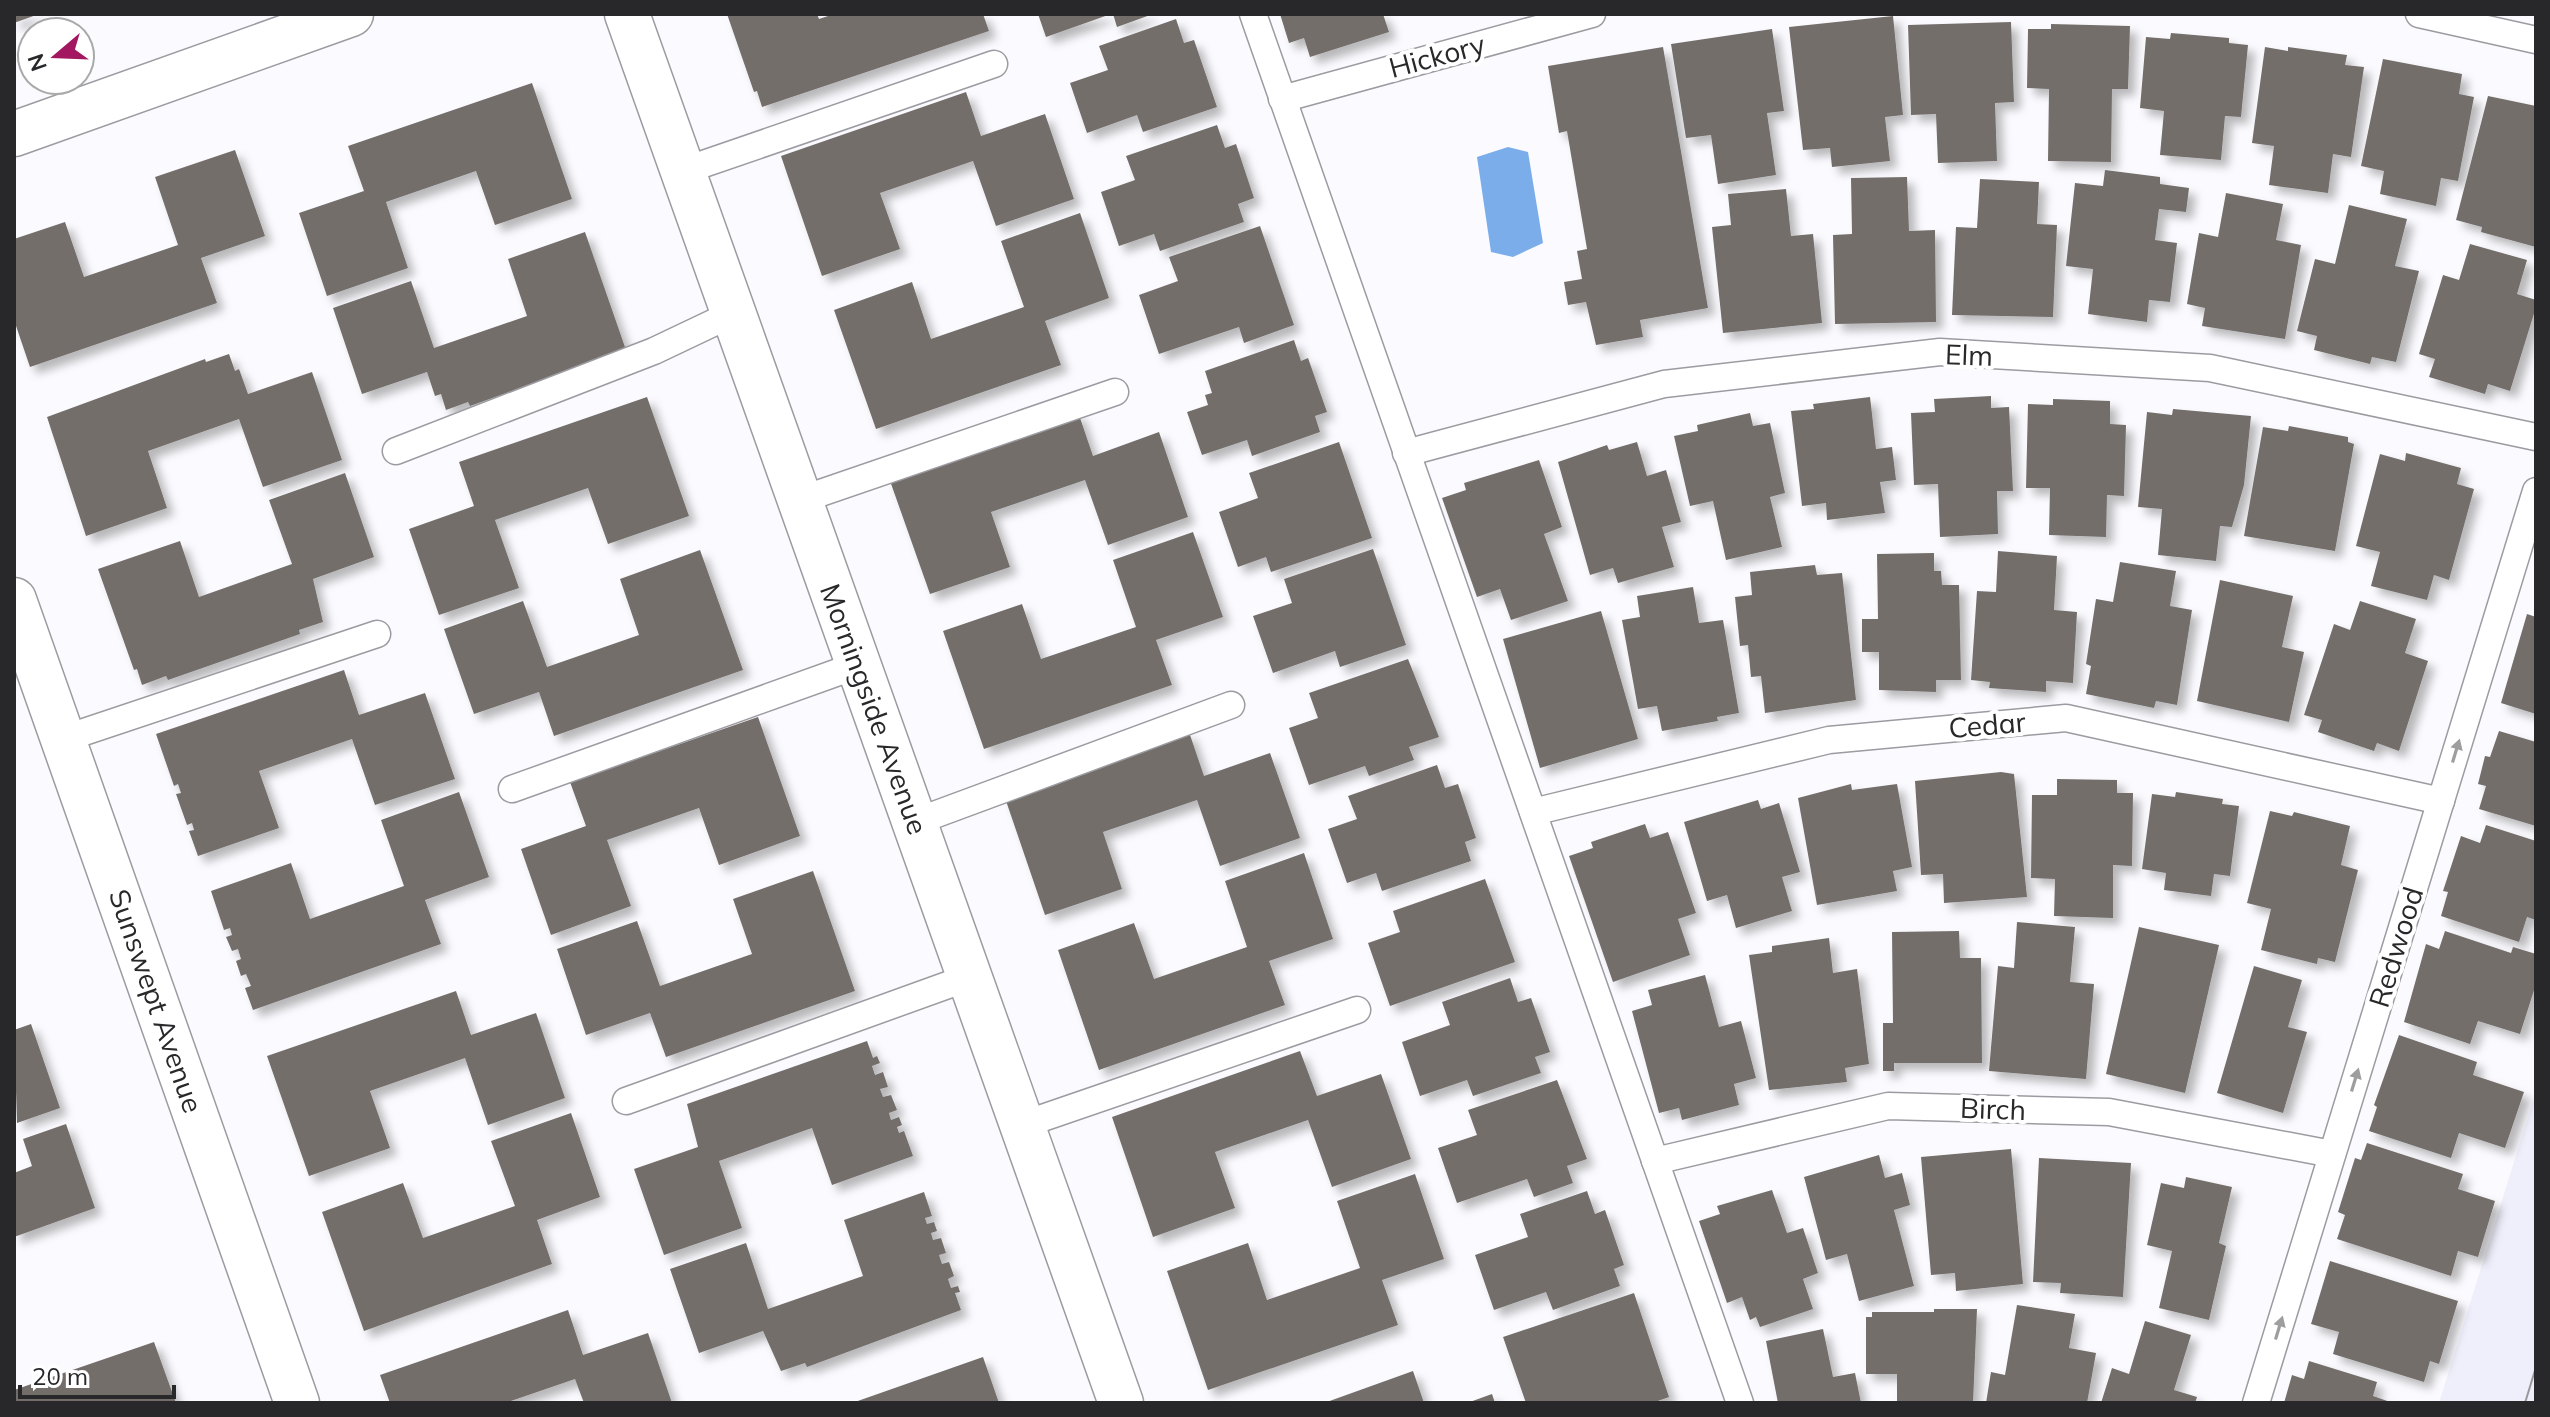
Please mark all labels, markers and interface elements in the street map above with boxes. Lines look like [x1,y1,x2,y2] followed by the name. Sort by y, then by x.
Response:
[16,16,96,96] north arrow
[1385,26,1489,85] street label: Hickory
[21,50,53,75] text: N
[1945,336,1993,373] street label: Elm
[813,579,936,839] street label: Morningside Avenue
[1947,704,2028,745] street label: Cedar
[2450,739,2463,763] one-way arrow
[2361,882,2430,1011] street label: Redwood
[102,884,211,1117] street label: Sunswept Avenue
[2349,1068,2362,1092] one-way arrow
[1959,1090,2027,1127] street label: Birch
[2273,1316,2286,1340] one-way arrow
[20,1349,174,1399] scale bar
[32,1361,88,1391] text: 20 m

